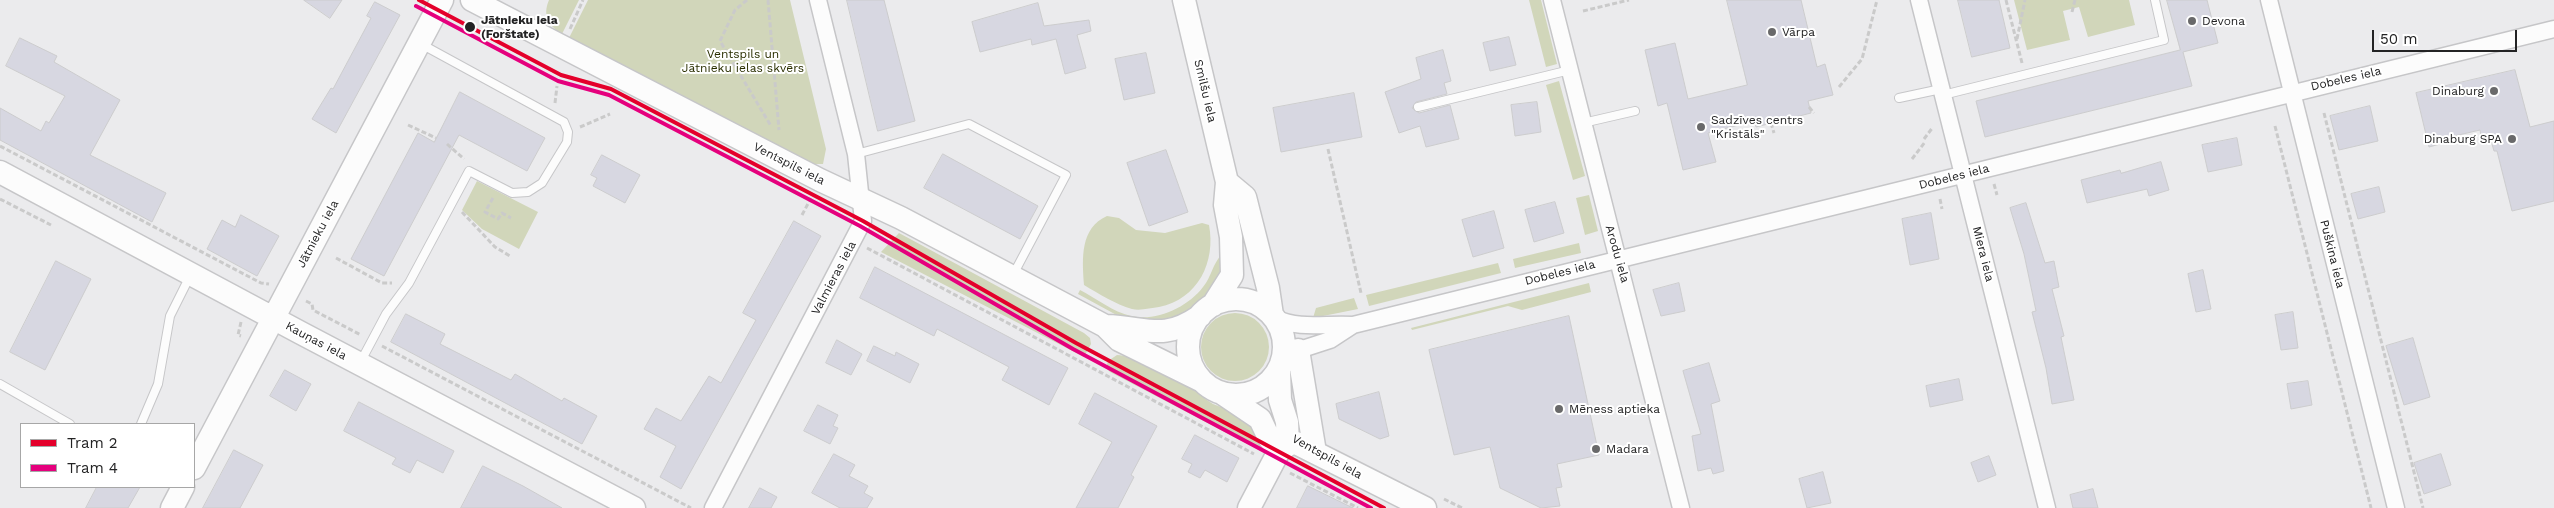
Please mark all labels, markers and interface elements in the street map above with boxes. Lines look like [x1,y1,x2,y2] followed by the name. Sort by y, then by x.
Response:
[481,13,558,41] place label: Jātnieku iela (Forštate)
[2202,14,2245,28] place label: Devona
[2186,15,2198,27] marker: Devona
[463,20,477,34] marker: Jātnieku iela (Forštate)
[2374,20,2519,52] scale bar
[1782,25,1815,39] place label: Vārpa
[1766,26,1778,38] marker: Vārpa
[2380,30,2417,48] text: 50 m
[682,47,804,75] park label: Ventspils un Jātnieku ielas skvērs
[1191,58,1219,124] street label: Smilšu iela
[2309,64,2383,94] street label: Dobeles iela
[2432,84,2484,98] place label: Dinaburg
[2488,85,2500,97] marker: Dinaburg
[1711,113,1803,141] place label: Sadzīves centrs "Kristāls"
[1695,121,1707,133] marker: Sadzīves centrs "Kristāls"
[2424,132,2502,146] place label: Dinaburg SPA
[2506,133,2518,145] marker: Dinaburg SPA
[751,140,827,188] street label: Ventspils iela
[1917,161,1991,193] street label: Dobeles iela
[294,198,342,270] street label: Jātnieku iela
[2317,218,2347,290] street label: Puškina iela
[1602,223,1632,285] street label: Arodu iela
[1969,225,1997,283] street label: Miera iela
[808,239,860,317] street label: Valmieras iela
[1523,257,1597,289] street label: Dobeles iela
[283,319,349,363] street label: Kauņas iela
[1569,402,1660,416] place label: Mēness aptieka
[1553,403,1565,415] marker: Mēness aptieka
[20,423,195,488] legend
[1289,432,1365,482] street label: Ventspils iela
[67,434,118,452] text: Tram 2
[1606,442,1649,456] place label: Madara
[1590,443,1602,455] marker: Madara
[67,459,118,477] text: Tram 4

